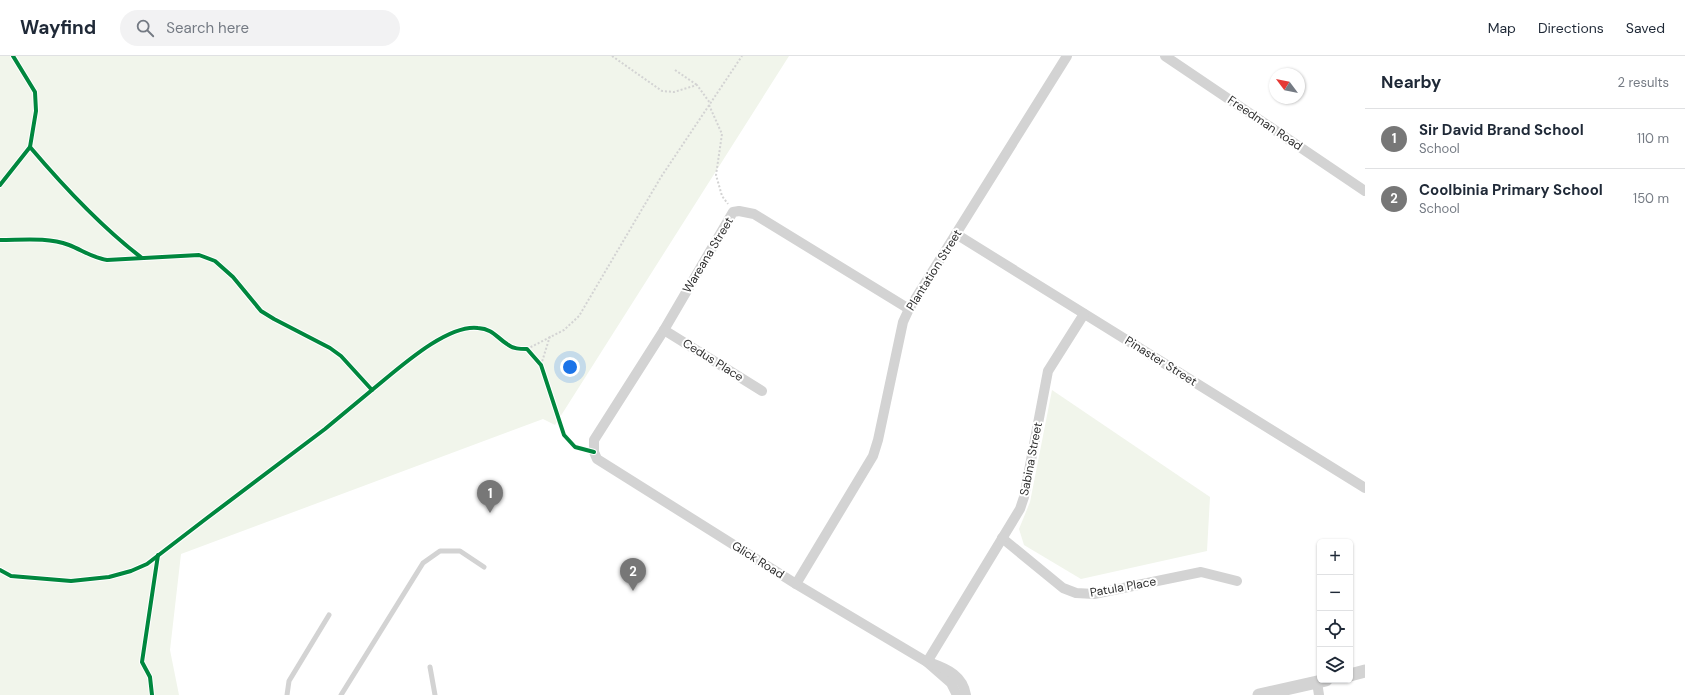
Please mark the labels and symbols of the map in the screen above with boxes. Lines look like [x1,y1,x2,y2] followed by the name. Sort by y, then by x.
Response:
[1269,68,1305,104] north arrow
[1224,92,1306,154] street label: Freedman Road
[679,214,737,296] street label: Wareana Street
[903,226,966,314] street label: Plantation Street
[1122,332,1200,390] street label: Pinaster Street
[680,335,747,385] street label: Cedus Place
[560,357,580,377] your location
[1016,421,1046,497] street label: Sabina Street
[477,480,503,513] pin: 1
[729,538,787,582] street label: Glick Road
[620,558,646,591] pin: 2
[1089,573,1157,601] street label: Patula Place

